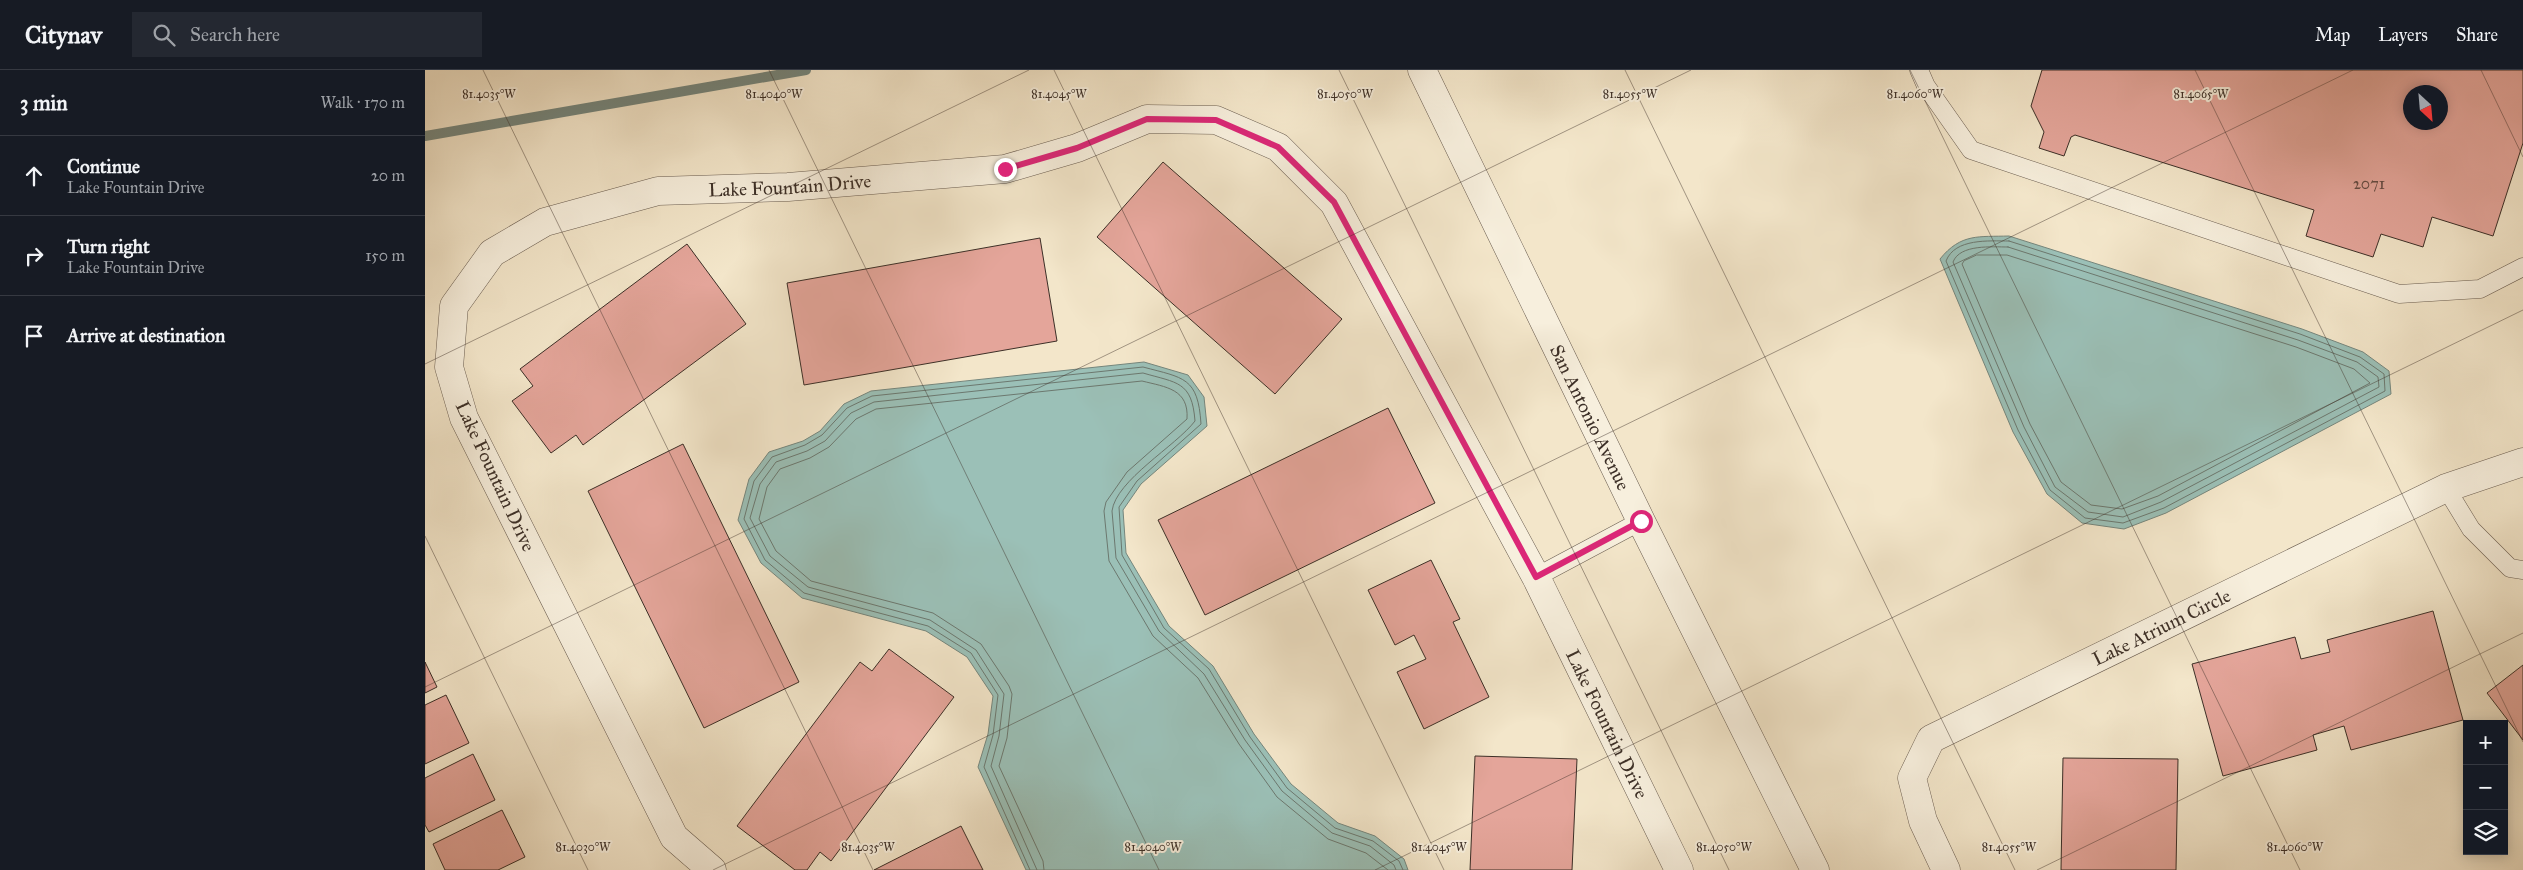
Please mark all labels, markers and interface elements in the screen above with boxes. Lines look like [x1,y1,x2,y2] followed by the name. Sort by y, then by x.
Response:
[132,12,482,57] search box
[25,20,102,50] text: Citynav
[150,21,178,49] icon: search
[190,23,280,46] text: Search here
[2315,24,2350,46] text: Map
[2378,24,2428,46] text: Layers
[2456,24,2498,46] text: Share
[2403,85,2448,130] north arrow
[462,87,516,101] text: 81.4035°W
[746,87,803,101] text: 81.4040°W
[1031,87,1087,101] text: 81.4045°W
[1317,87,1373,101] text: 81.4050°W
[1603,87,1658,101] text: 81.4055°W
[1887,87,1944,101] text: 81.4060°W
[2174,87,2229,101] text: 81.4065°W
[20,90,68,116] text: 3 min
[321,93,405,112] text: Walk · 170 m
[67,155,140,178] text: Continue
[994,158,1017,181] route end
[20,162,48,190] icon: ahead
[371,166,405,185] text: 20 m
[708,169,872,201] street label: Lake Fountain Drive
[2353,174,2385,193] house number: 2071
[67,178,204,197] text: Lake Fountain Drive
[67,235,150,258] text: Turn right
[20,242,48,270] icon: right
[365,246,405,265] text: 150 m
[67,258,204,277] text: Lake Fountain Drive
[20,322,48,350] icon: arrive
[67,324,225,347] text: Arrive at destination
[1545,341,1635,494] street label: San Antonio Avenue
[451,397,540,555] street label: Lake Fountain Drive
[1630,510,1653,533] route start
[2089,584,2234,671] street label: Lake Atrium Circle
[1561,646,1653,802] street label: Lake Fountain Drive
[2463,720,2508,855] map controls
[2463,720,2508,765] button: +
[2463,765,2508,810] button: −
[2463,810,2508,855] button: layers
[556,840,611,854] text: 81.4030°W
[841,840,895,854] text: 81.4035°W
[1125,840,1182,854] text: 81.4040°W
[1411,840,1467,854] text: 81.4045°W
[1696,840,1752,854] text: 81.4050°W
[1982,840,2037,854] text: 81.4055°W
[2267,840,2324,854] text: 81.4060°W

